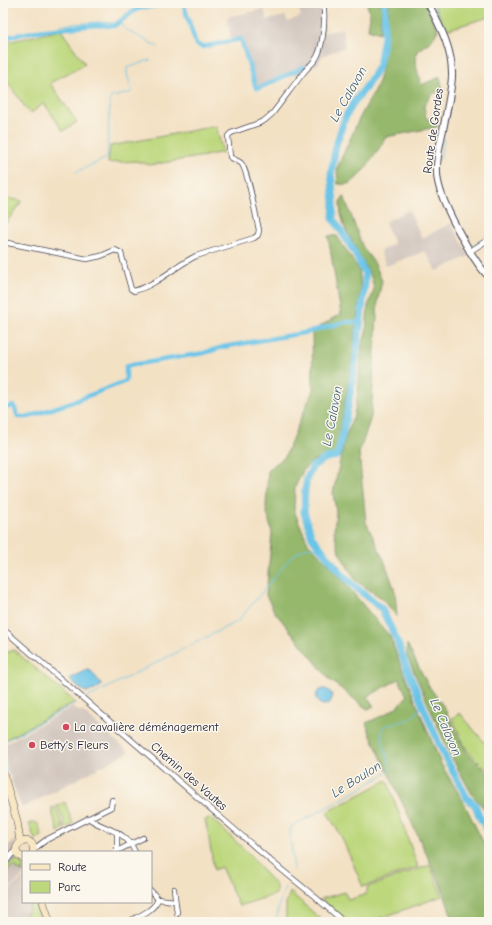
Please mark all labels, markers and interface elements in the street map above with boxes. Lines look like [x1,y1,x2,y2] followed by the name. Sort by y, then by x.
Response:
[326,64,370,124] water label: Le Calavon
[420,88,446,174] street label: Route de Gordes
[319,385,345,447] water label: Le Calavon
[427,696,465,758] water label: Le Calavon
[74,720,219,734] place label: La cavalière déménagement
[61,722,71,732] marker: La cavalière déménagement
[40,738,109,752] place label: Betty's Fleurs
[148,739,230,813] street label: Chemin des Vautes
[27,740,37,750] marker: Betty's Fleurs
[328,758,384,800] water label: Le Boulon
[22,851,152,903] legend
[58,860,87,874] text: Route
[58,880,81,894] text: Parc

